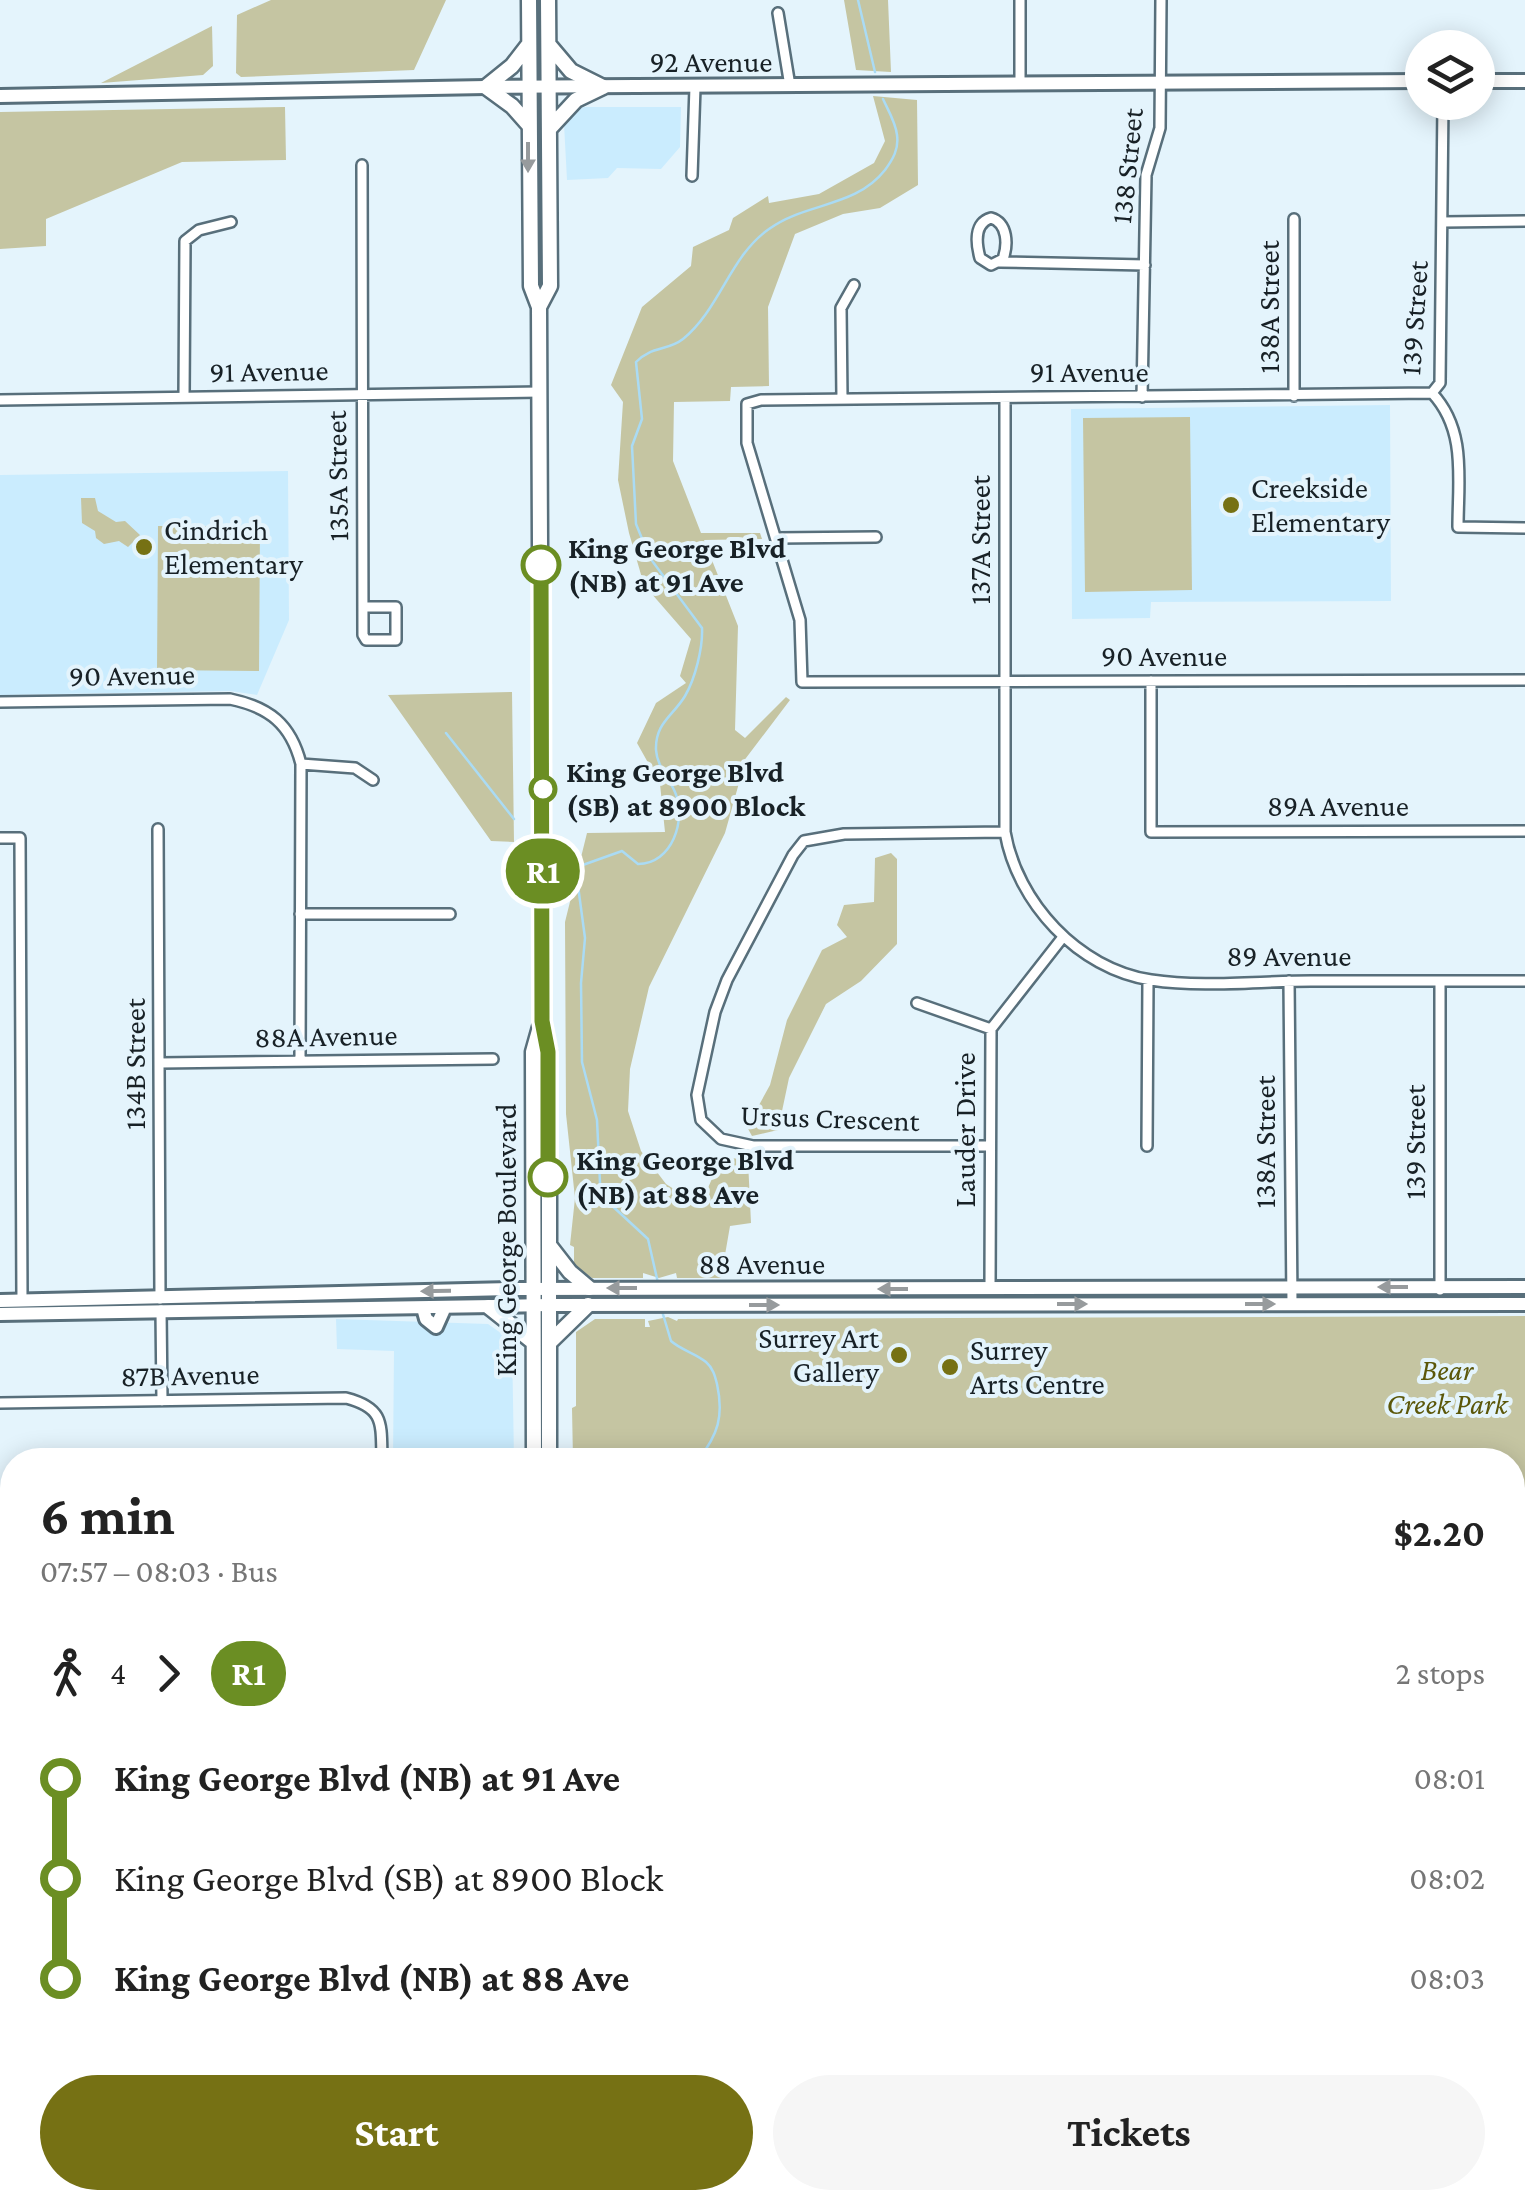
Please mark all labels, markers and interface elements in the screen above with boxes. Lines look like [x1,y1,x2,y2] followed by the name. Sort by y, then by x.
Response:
[1405,30,1495,120] map controls
[1405,30,1495,120] button: layers
[649,45,773,78] street label: 92 Avenue
[1104,105,1149,225] street label: 138 Street
[520,142,536,174] one-way arrow
[1252,239,1285,374] street label: 138A Street
[1393,258,1434,377] street label: 139 Street
[209,353,329,388] street label: 91 Avenue
[1029,355,1149,388] street label: 91 Avenue
[319,409,354,542] street label: 135A Street
[1251,471,1390,539] place label: Creekside Elementary
[963,474,996,605] street label: 137A Street
[1220,494,1242,516] marker: Creekside Elementary
[164,513,303,581] place label: Cindrich Elementary
[568,531,787,599] place label: King George Blvd (NB) at 91 Ave
[133,536,155,558] marker: Cindrich Elementary
[522,546,560,584] marker: King George Blvd (NB) at 91 Ave
[1101,639,1227,672] street label: 90 Avenue
[69,657,195,692] street label: 90 Avenue
[566,755,806,823] place label: King George Blvd (SB) at 8900 Block
[530,776,556,802] marker: King George Blvd (SB) at 8900 Block
[1267,789,1409,822] street label: 89A Avenue
[498,838,588,904] line badge: R1
[526,852,560,891] text: R1
[1226,939,1352,972] street label: 89 Avenue
[118,997,151,1130] street label: 134B Street
[254,1018,398,1053] street label: 88A Avenue
[948,1052,981,1208] street label: Lauder Drive
[1248,1074,1281,1209] street label: 138A Street
[1398,1083,1431,1200] street label: 139 Street
[740,1098,921,1137] street label: Ursus Crescent
[489,1103,523,1377] street label: King George Boulevard
[576,1143,795,1211] place label: King George Blvd (NB) at 88 Ave
[529,1158,567,1196] marker: King George Blvd (NB) at 88 Ave
[699,1247,825,1280] street label: 88 Avenue
[1376,1279,1408,1295] one-way arrow
[605,1280,637,1296] one-way arrow
[876,1281,908,1297] one-way arrow
[419,1283,451,1299] one-way arrow
[1057,1296,1089,1312] one-way arrow
[1244,1296,1276,1312] one-way arrow
[749,1297,781,1313] one-way arrow
[758,1321,880,1389] place label: Surrey Art Gallery
[970,1333,1105,1400] place label: Surrey Arts Centre
[888,1344,910,1366] marker: Surrey Art Gallery
[1387,1353,1509,1420] park label: Bear Creek Park
[939,1356,961,1378] marker: Surrey Arts Centre
[120,1357,260,1392] street label: 87B Avenue
[40,1485,175,1546] text: 6 min
[1394,1512,1485,1554] text: $2.20
[40,1553,278,1589] text: 07:57 – 08:03 · Bus
[40,1646,95,1701] icon: walk
[141,1646,196,1701] icon: forward
[231,1654,266,1693] text: R1
[110,1655,126,1691] text: 4
[1396,1655,1485,1691] text: 2 stops
[114,1757,620,1799] text: King George Blvd (NB) at 91 Ave
[1414,1760,1485,1796] text: 08:01
[114,1857,663,1899] text: King George Blvd (SB) at 8900 Block
[1409,1860,1485,1896] text: 08:02
[114,1957,629,1999] text: King George Blvd (NB) at 88 Ave
[1409,1960,1485,1996] text: 08:03
[40,2075,753,2190] button: Start
[773,2075,1485,2190] button: Tickets

